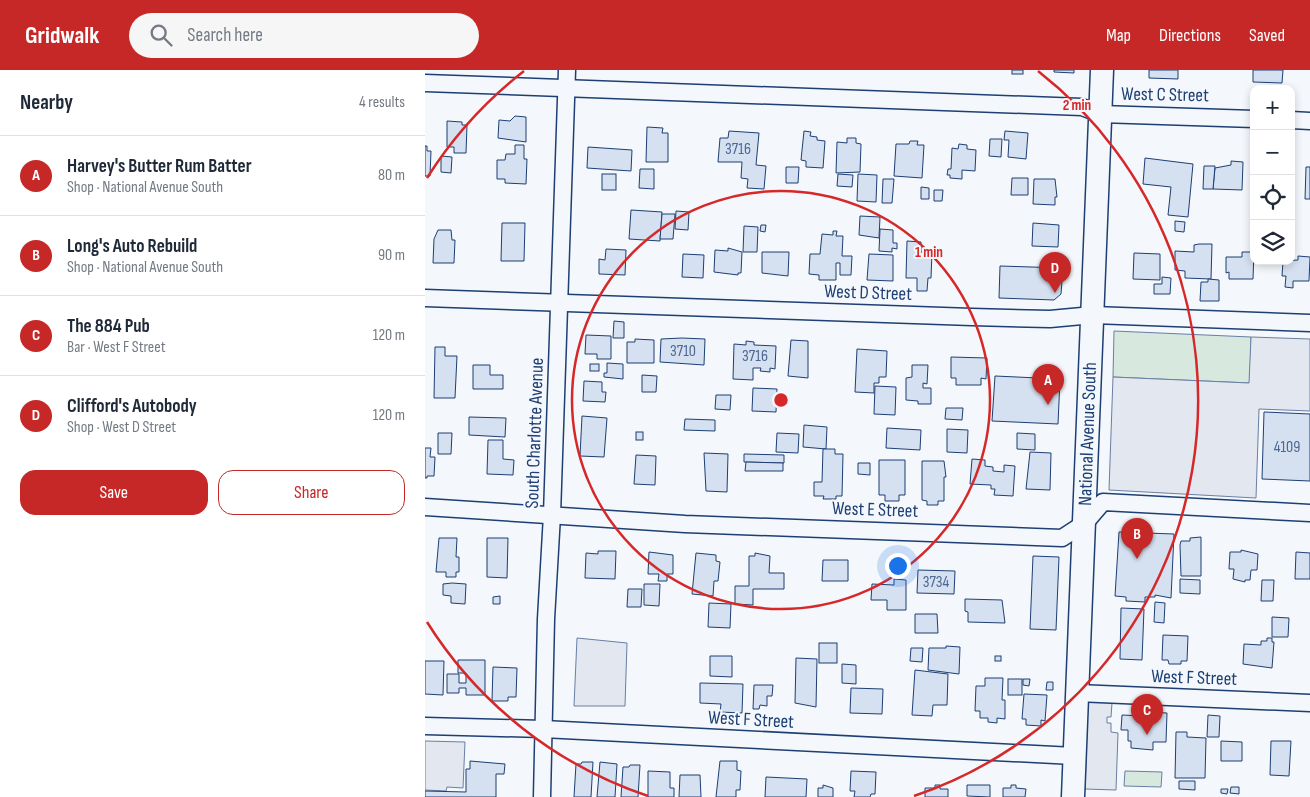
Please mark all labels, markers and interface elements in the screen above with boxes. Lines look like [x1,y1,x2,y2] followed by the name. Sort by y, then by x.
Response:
[129,13,479,58] search box
[25,21,99,50] text: Gridwalk
[147,21,175,49] icon: search
[187,24,263,47] text: Search here
[1106,25,1131,46] text: Map
[1159,25,1221,46] text: Directions
[1249,25,1285,46] text: Saved
[1121,83,1209,107] street label: West C Street
[1250,85,1295,265] map controls
[1250,85,1295,130] button: +
[20,90,73,115] text: Nearby
[359,93,405,112] text: 4 results
[1063,96,1091,115] text: 2 min
[1250,130,1295,175] button: −
[725,140,751,159] house number: 3716
[67,155,252,178] text: Harvey's Butter Rum Batter
[32,166,40,185] text: A
[378,166,405,185] text: 80 m
[1250,175,1295,220] button: locate
[67,178,223,197] text: Shop · National Avenue South
[1250,220,1295,265] button: layers
[67,235,197,258] text: Long's Auto Rebuild
[915,243,943,262] text: 1 min
[32,246,40,265] text: B
[378,246,405,265] text: 90 m
[1039,252,1071,293] pin: D
[67,258,223,277] text: Shop · National Avenue South
[824,280,912,306] street label: West D Street
[67,315,150,338] text: The 884 Pub
[32,326,40,345] text: C
[373,326,405,345] text: 120 m
[67,338,166,357] text: Bar · West F Street
[670,342,696,361] house number: 3710
[742,347,768,366] house number: 3716
[521,357,549,509] street label: South Charlotte Avenue
[1074,362,1102,506] street label: National Avenue South
[1032,364,1064,405] pin: A
[772,391,790,409] centre of rings
[67,395,197,418] text: Clifford's Autobody
[32,406,40,425] text: D
[373,406,405,425] text: 120 m
[67,418,176,437] text: Shop · West D Street
[1274,438,1300,457] house number: 4109
[20,470,208,515] button: Save
[218,470,405,515] button: Share
[831,497,919,523] street label: West E Street
[1121,518,1153,559] pin: B
[885,553,911,579] your location
[923,573,950,592] house number: 3734
[1151,665,1238,691] street label: West F Street
[1131,694,1163,735] pin: C
[707,706,795,734] street label: West F Street

